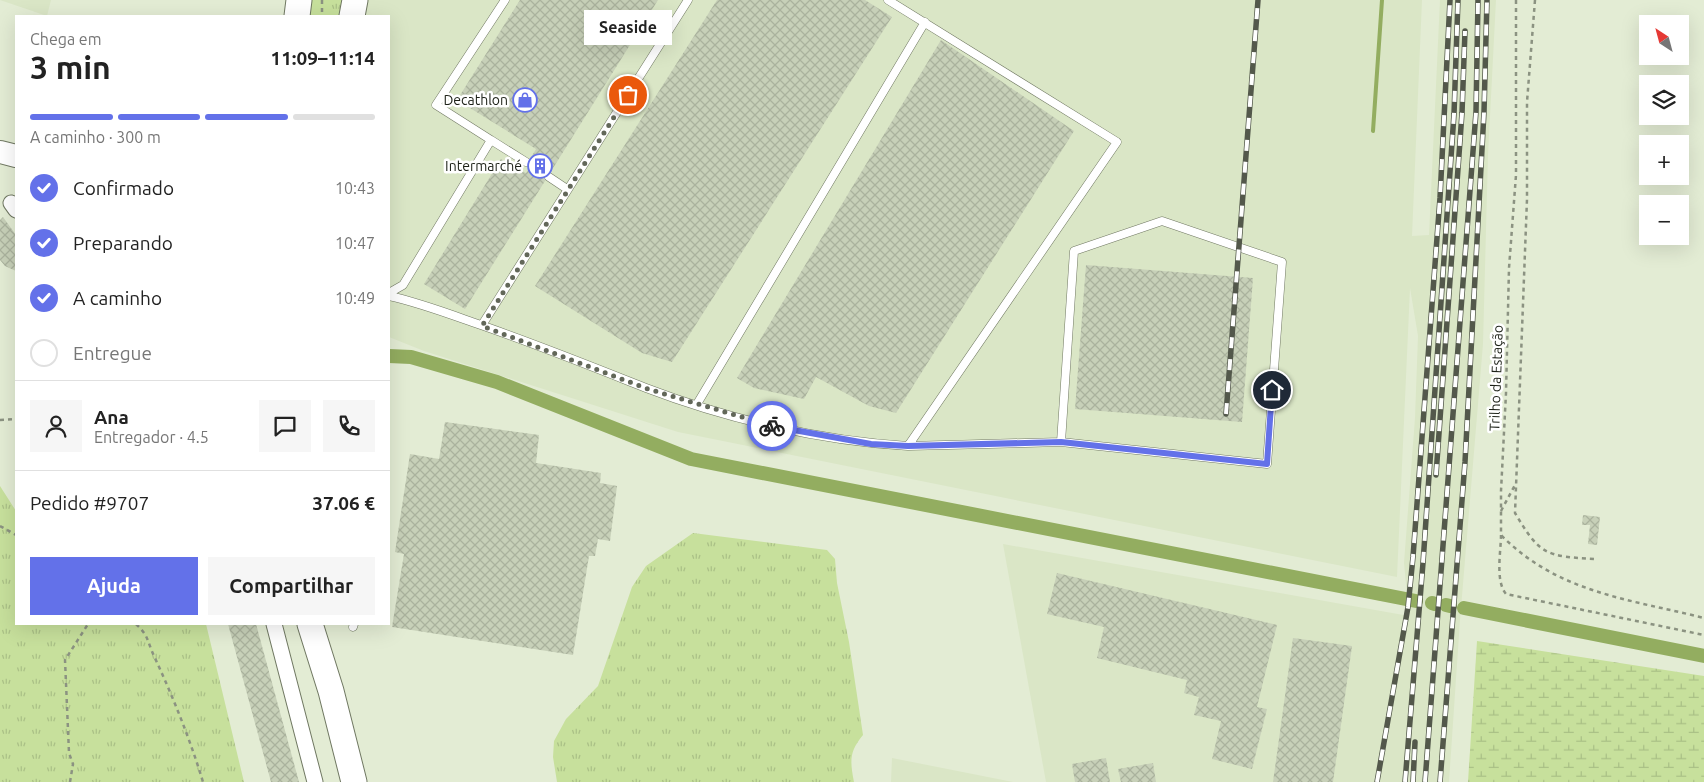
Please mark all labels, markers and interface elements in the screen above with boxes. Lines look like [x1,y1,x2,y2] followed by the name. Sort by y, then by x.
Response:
[584,10,672,45] callout: Seaside
[1639,15,1689,65] north arrow
[1639,15,1689,245] map controls
[599,18,657,36] text: Seaside
[30,30,102,48] text: Chega em
[270,47,375,69] text: 11:09–11:14
[30,49,111,85] text: 3 min
[607,74,649,116] pin
[1639,75,1689,125] button: layers
[614,81,642,109] icon: bag
[512,87,538,113] shop icon: Decathlon
[443,92,508,108] place label: Decathlon
[30,128,161,146] text: A caminho · 300 m
[1639,135,1689,185] button: +
[527,153,553,179] building icon: Intermarché
[445,158,522,174] place label: Intermarché
[30,174,58,202] icon: check
[73,177,174,199] text: Confirmado
[335,179,375,197] text: 10:43
[1639,195,1689,245] button: −
[30,229,58,257] icon: check
[73,232,173,254] text: Preparando
[335,234,375,252] text: 10:47
[30,284,58,312] icon: check
[73,287,162,309] text: A caminho
[335,289,375,307] text: 10:49
[1486,325,1506,431] street label: Trilho da Estação
[73,342,152,364] text: Entregue
[1251,369,1293,411] pin
[1258,376,1286,404] icon: home
[30,400,82,452] button: person
[259,400,311,452] button: chat
[323,400,375,452] button: phone
[747,401,797,451] courier
[94,406,129,428] text: Ana
[758,412,786,440] icon: bike
[94,428,209,446] text: Entregador · 4.5
[30,492,149,514] text: Pedido #9707
[312,492,375,514] text: 37.06 €
[30,557,198,615] button: Ajuda
[208,557,375,615] button: Compartilhar

